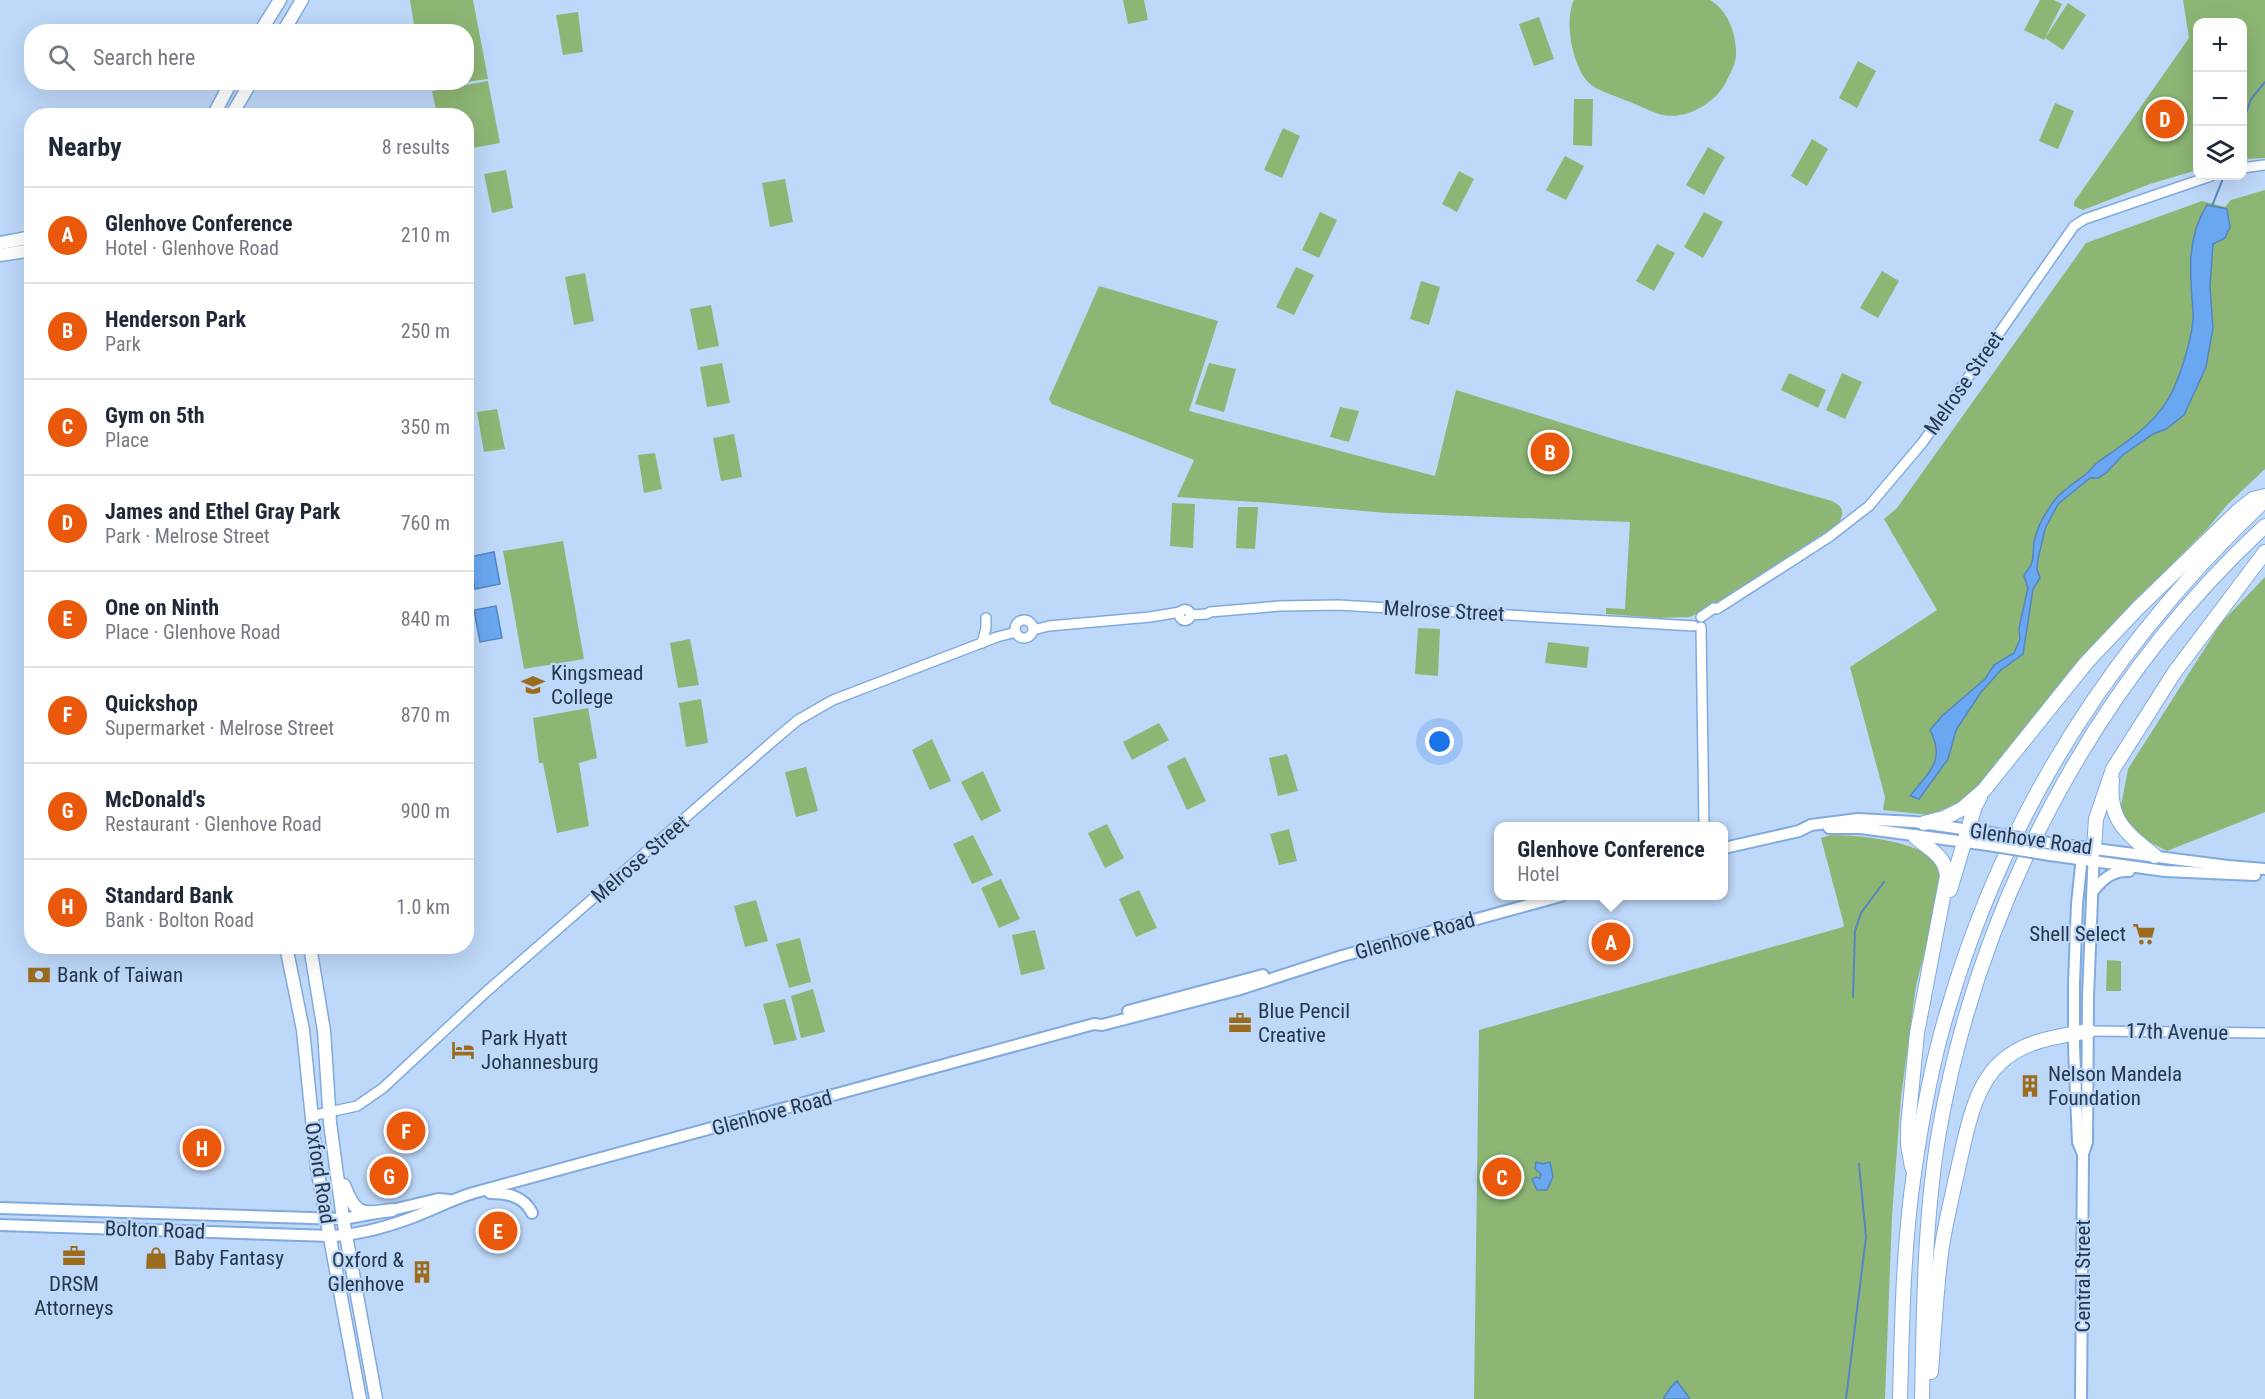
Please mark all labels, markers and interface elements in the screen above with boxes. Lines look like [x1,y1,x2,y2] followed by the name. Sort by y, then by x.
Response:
[2193,18,2247,180] map controls
[2193,18,2247,72] button: +
[24,24,474,90] search box
[45,41,78,74] icon: search
[93,45,195,70] text: Search here
[2193,72,2247,126] button: −
[2146,96,2184,142] pin: D
[2193,126,2247,180] button: layers
[48,132,122,162] text: Nearby
[382,135,450,159] text: 8 results
[105,211,293,236] text: Glenhove Conference
[62,223,73,247] text: A
[401,223,450,247] text: 210 m
[105,236,279,260] text: Hotel · Glenhove Road
[105,307,246,332] text: Henderson Park
[62,319,73,343] text: B
[401,319,450,343] text: 250 m
[1920,327,2008,439] street label: Melrose Street
[105,332,141,356] text: Park
[105,403,205,428] text: Gym on 5th
[62,415,73,439] text: C
[401,415,450,439] text: 350 m
[105,428,149,452] text: Place
[1530,430,1570,474] pin: B
[105,499,340,524] text: James and Ethel Gray Park
[62,511,73,535] text: D
[401,511,450,535] text: 760 m
[105,524,270,548] text: Park · Melrose Street
[105,595,219,620] text: One on Ninth
[1383,596,1505,626] street label: Melrose Street
[63,607,72,631] text: E
[401,607,450,631] text: 840 m
[105,620,281,644] text: Place · Glenhove Road
[551,661,644,709] place label: Kingsmead College
[520,672,546,698] school or university icon: Kingsmead College
[105,691,198,716] text: Quickshop
[63,703,72,727] text: F
[401,703,450,727] text: 870 m
[105,716,334,740] text: Supermarket · Melrose Street
[1425,727,1454,756] your location
[105,787,205,812] text: McDonald's
[62,799,73,823] text: G
[401,799,450,823] text: 900 m
[587,810,693,908] street label: Melrose Street
[105,812,322,836] text: Restaurant · Glenhove Road
[1968,819,2094,859] street label: Glenhove Road
[1494,822,1728,900] popup
[1517,837,1705,862] text: Glenhove Conference
[1517,862,1560,886] text: Hotel
[105,883,233,908] text: Standard Bank
[61,895,74,919] text: H
[396,895,450,919] text: 1.0 km
[1352,907,1478,965] street label: Glenhove Road
[105,908,254,932] text: Bank · Bolton Road
[1592,920,1630,964] pin: A
[2131,921,2157,947] supermarket icon: Shell Select
[2029,922,2126,946] place label: Shell Select
[26,962,52,988] bank icon: Bank of Taiwan
[57,963,183,987] place label: Bank of Taiwan
[1258,999,1350,1047] place label: Blue Pencil Creative
[1227,1010,1253,1036] office icon: Blue Pencil Creative
[2126,1019,2229,1045] street label: 17th Avenue
[481,1026,599,1074] place label: Park Hyatt Johannesburg
[450,1037,476,1063] hotel icon: Park Hyatt Johannesburg
[2048,1062,2182,1110] place label: Nelson Mandela Foundation
[2017,1073,2043,1099] building icon: Nelson Mandela Foundation
[709,1085,835,1141] street label: Glenhove Road
[386,1108,426,1154] pin: F
[300,1120,340,1226] street label: Oxford Road
[182,1126,222,1170] pin: H
[370,1154,408,1198] pin: G
[1482,1154,1522,1200] pin: C
[478,1208,518,1254] pin: E
[104,1216,206,1244] street label: Bolton Road
[2071,1219,2095,1333] street label: Central Street
[61,1243,87,1269] office icon: DRSM Attorneys
[143,1245,169,1271] shop icon: Baby Fantasy
[174,1246,284,1270] place label: Baby Fantasy
[328,1248,405,1296] place label: Oxford & Glenhove
[409,1259,435,1285] building icon: Oxford & Glenhove
[34,1272,114,1320] place label: DRSM Attorneys

